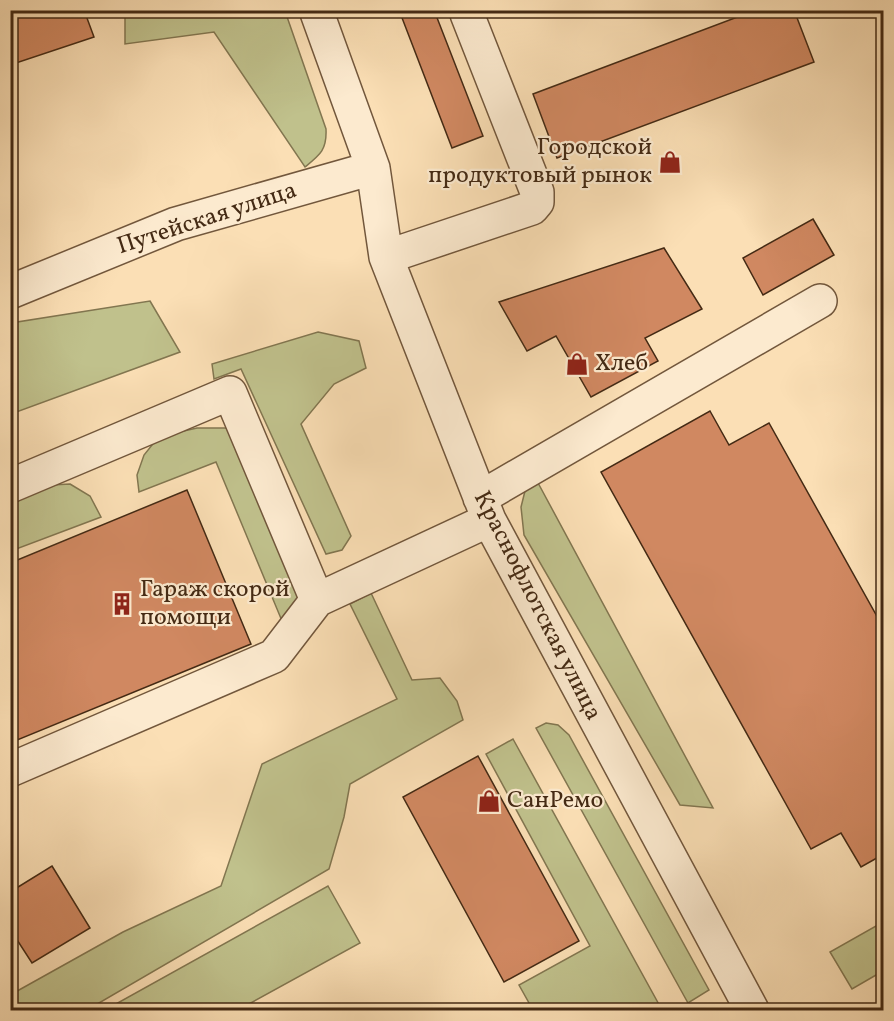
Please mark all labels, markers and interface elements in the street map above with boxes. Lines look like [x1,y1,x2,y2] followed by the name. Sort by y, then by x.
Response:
[428,131,652,193] place label: Городской продуктовый рынок
[657,149,683,175] shop icon: Городской продуктовый рынок
[113,174,301,264] street label: Путейская улица
[595,347,648,381] place label: Хлеб
[564,351,590,377] shop icon: Хлеб
[464,485,610,727] street label: Краснофлотская улица
[140,573,290,635] place label: Гараж скорой помощи
[109,591,135,617] building icon: Гараж скорой помощи
[507,784,603,818] place label: СанРемо
[476,788,502,814] shop icon: СанРемо

